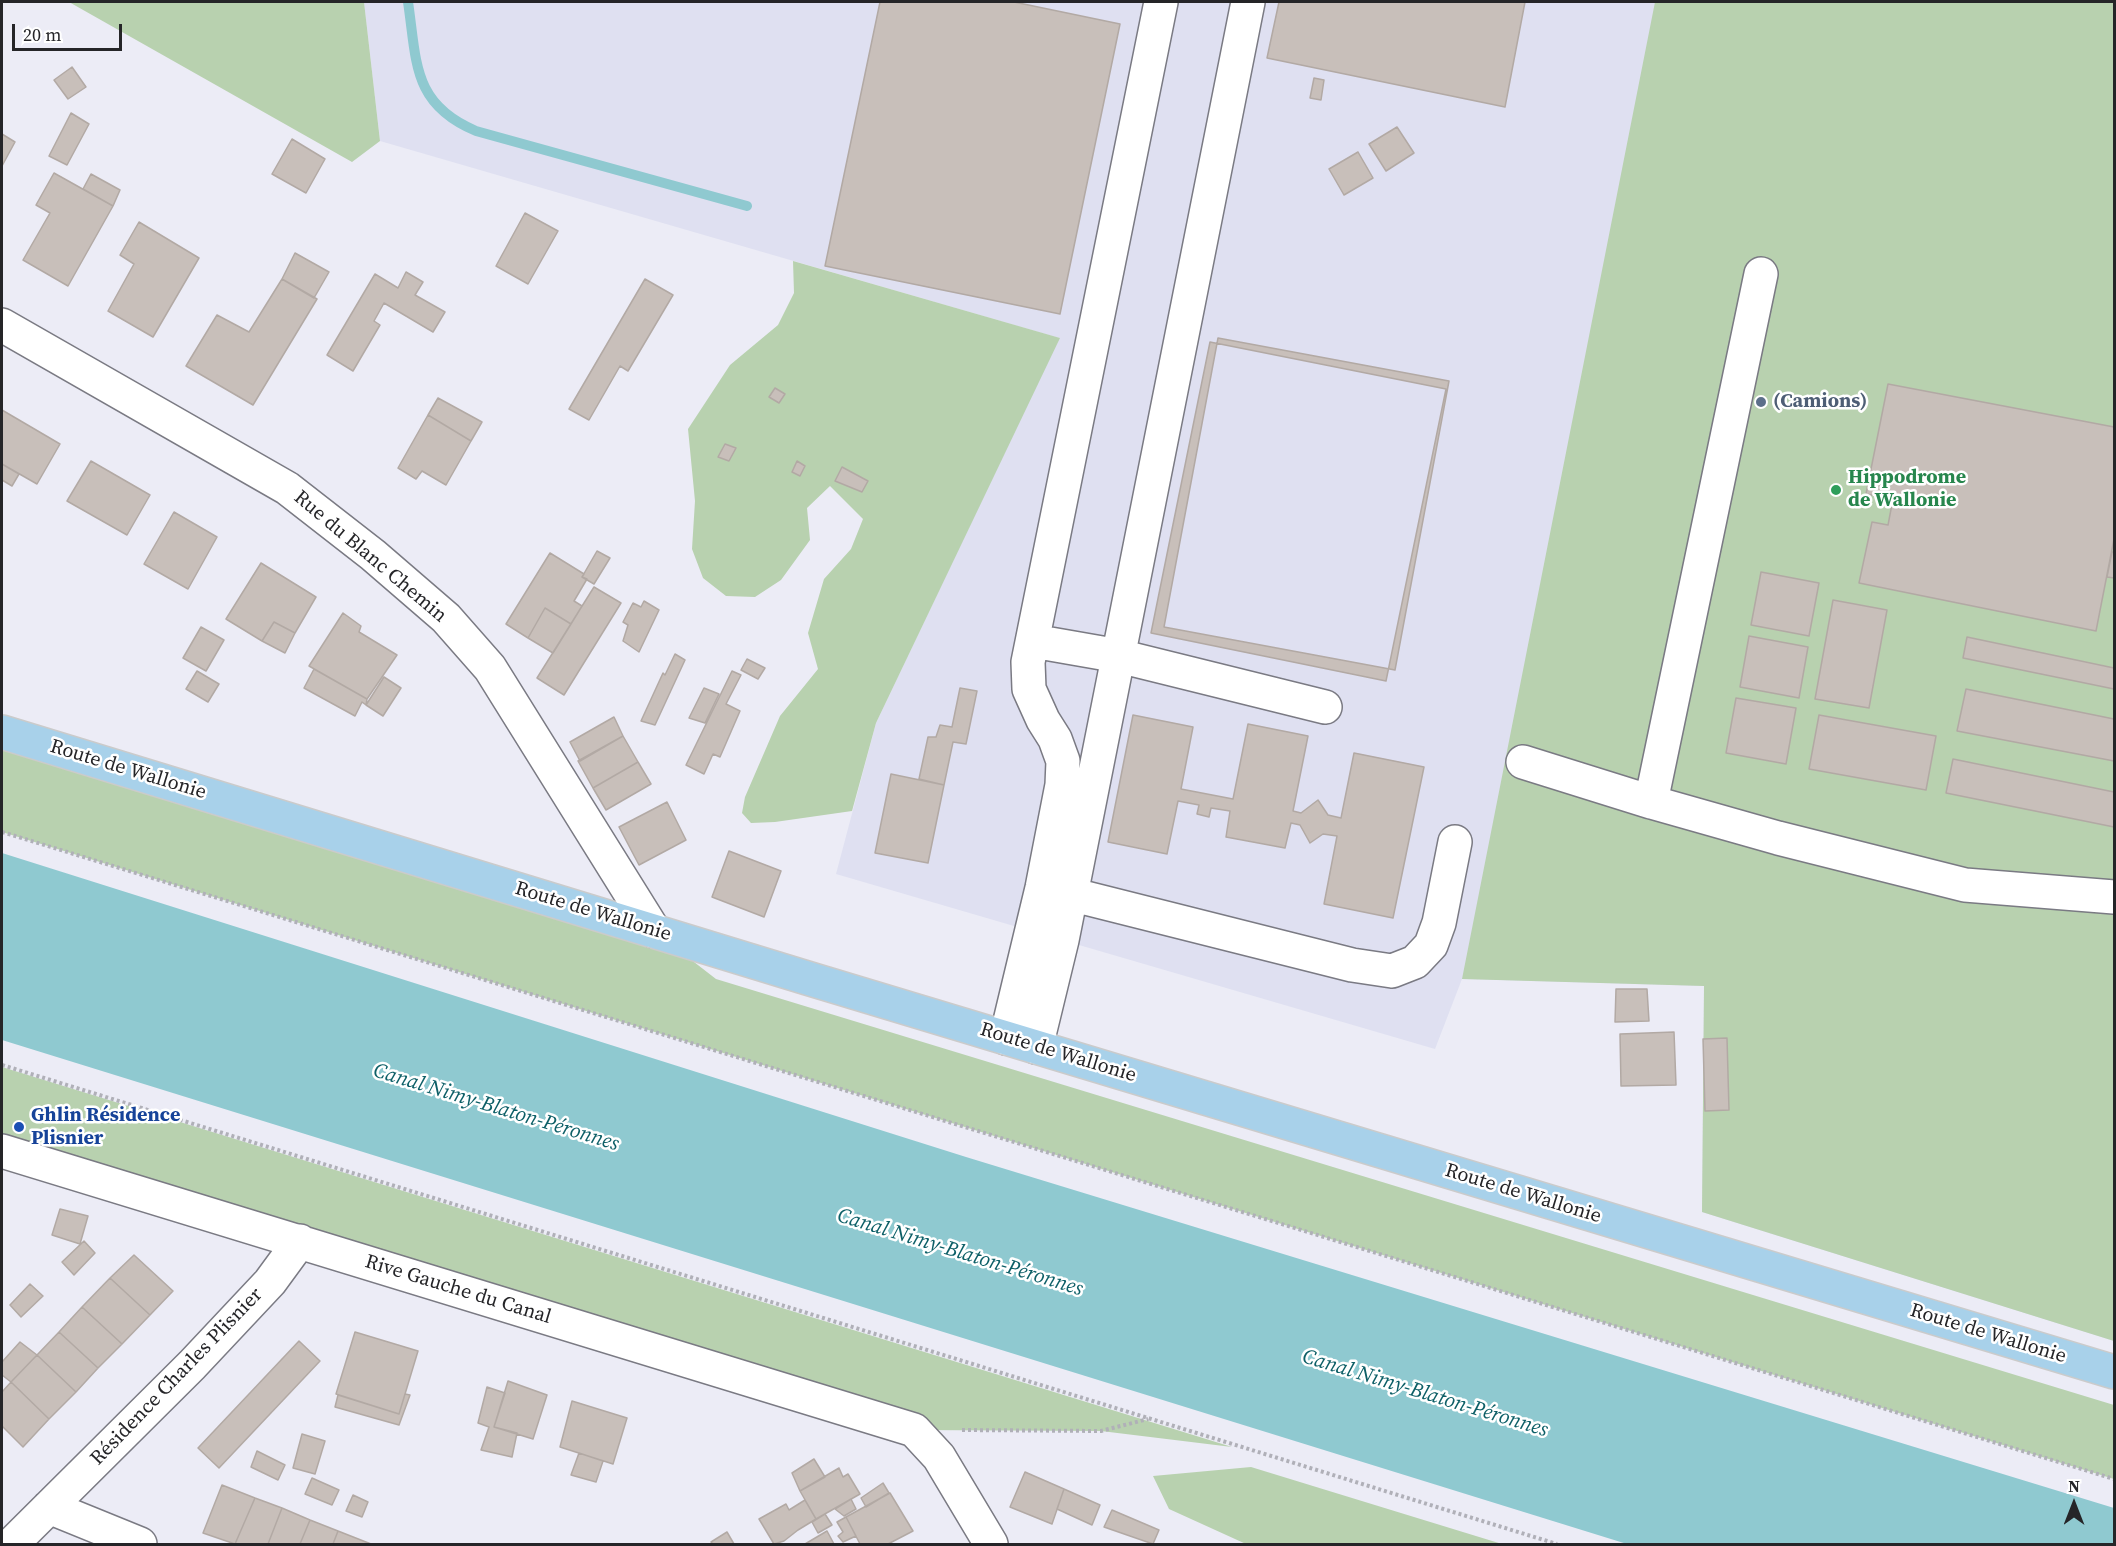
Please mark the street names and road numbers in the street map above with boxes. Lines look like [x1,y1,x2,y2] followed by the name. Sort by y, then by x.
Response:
[289,486,451,628] street label: Rue du Blanc Chemin
[47,735,209,805] street label: Route de Wallonie
[512,877,674,947] street label: Route de Wallonie
[977,1018,1139,1088] street label: Route de Wallonie
[1442,1159,1604,1229] street label: Route de Wallonie
[362,1250,554,1330] street label: Rive Gauche du Canal
[86,1283,268,1471] street label: Résidence Charles Plisnier
[1907,1299,2069,1369] street label: Route de Wallonie

